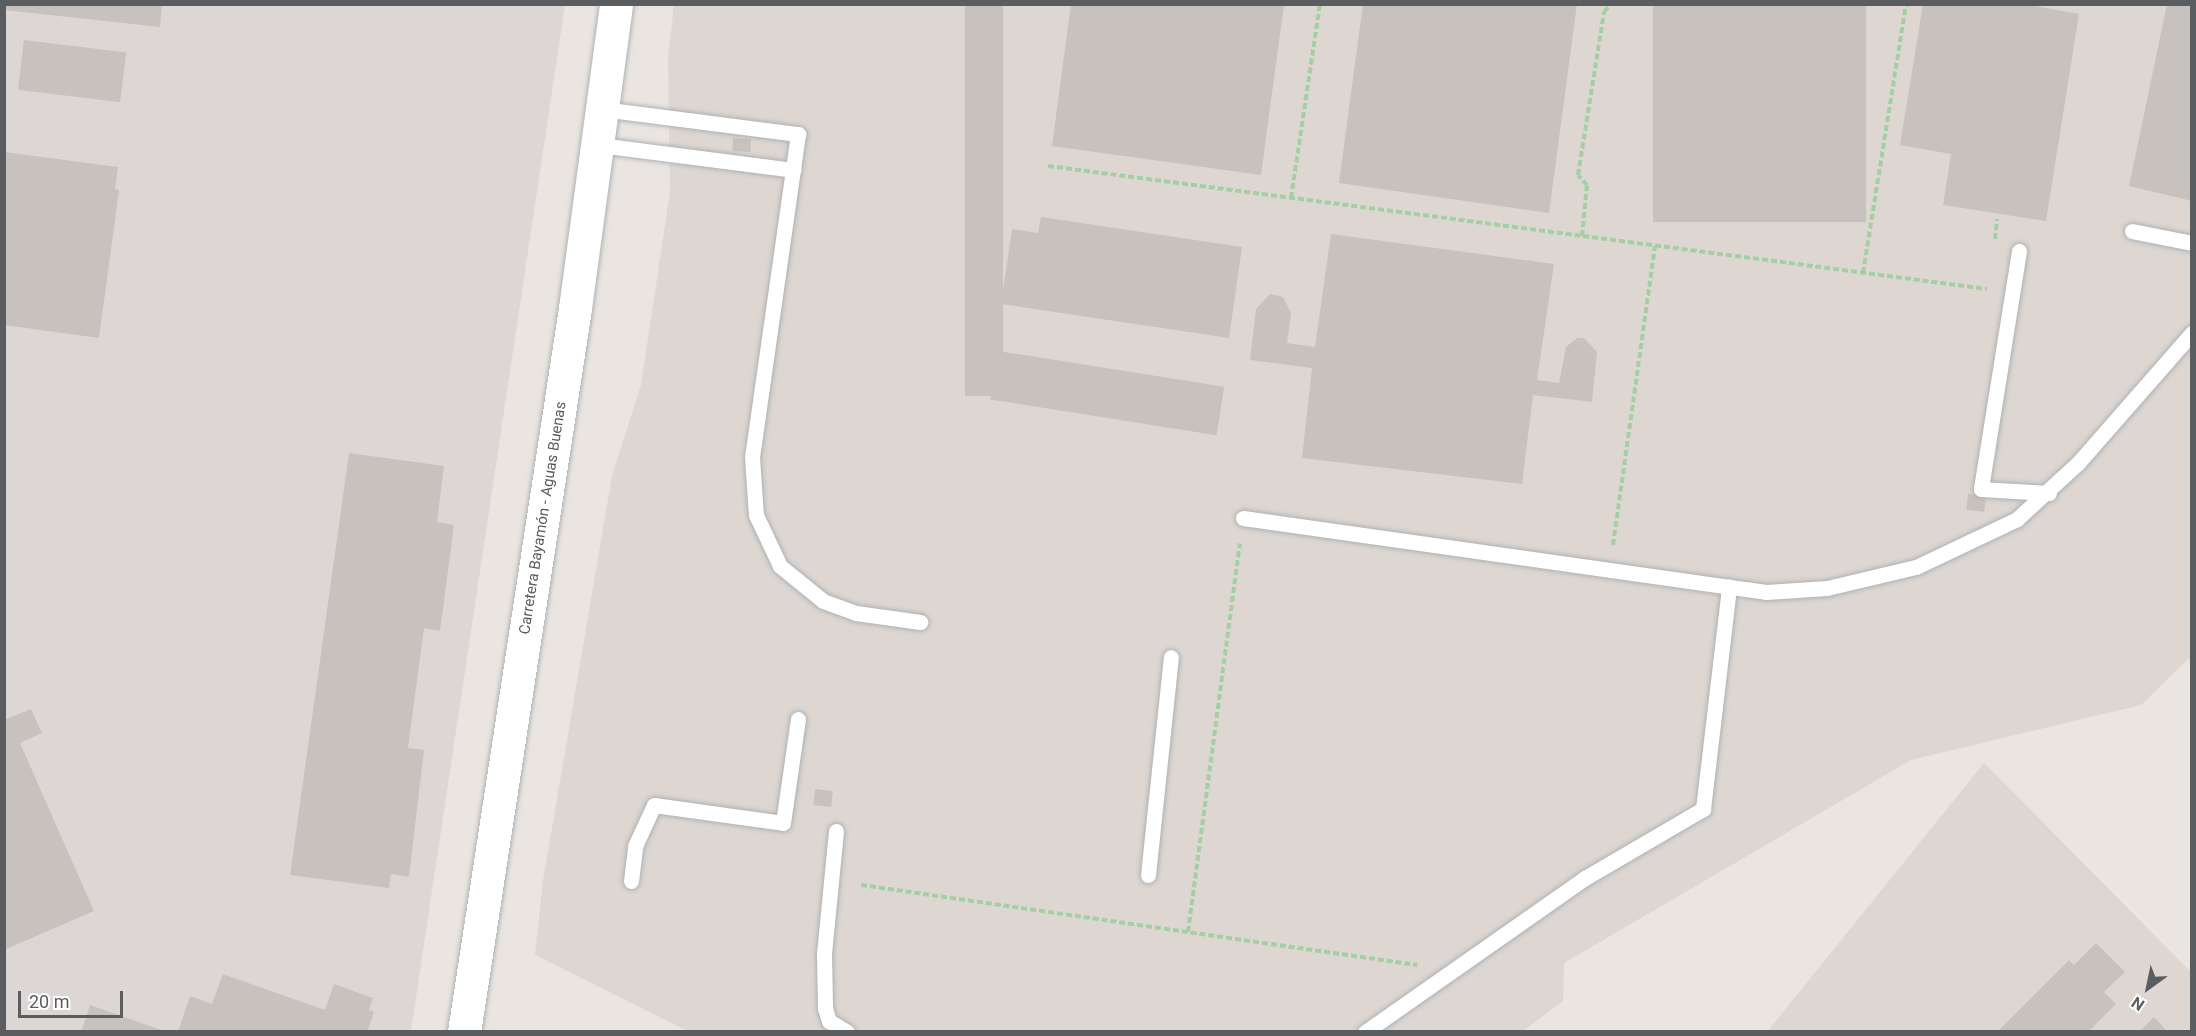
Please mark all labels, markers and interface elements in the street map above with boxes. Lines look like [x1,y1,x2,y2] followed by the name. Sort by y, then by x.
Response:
[516,400,570,636] street label: Carretera Bayamón - Aguas Buenas
[2118,958,2178,1018] north arrow
[21,979,126,1017] scale bar
[29,991,69,1012] text: 20 m
[2128,992,2148,1015] text: N

